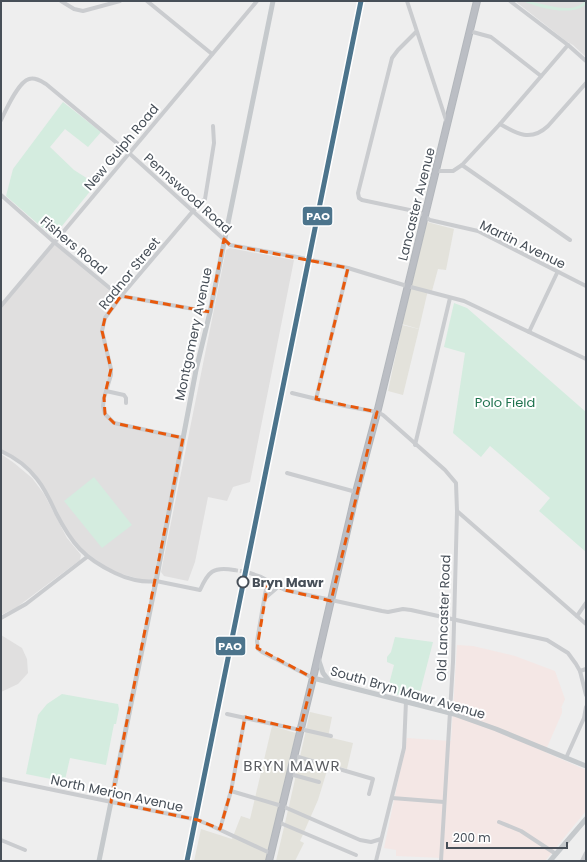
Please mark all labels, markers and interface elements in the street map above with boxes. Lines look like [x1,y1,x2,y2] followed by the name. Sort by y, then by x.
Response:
[80,100,163,195] street label: New Gulph Road
[393,145,440,263] street label: Lancaster Avenue
[140,149,236,238] street label: Pennswood Road
[302,206,333,226] line badge: PAO
[306,208,330,224] text: PAO
[36,212,111,279] street label: Fishers Road
[477,215,569,273] street label: Martin Avenue
[94,233,165,314] street label: Radnor Street
[170,266,217,402] street label: Montgomery Avenue
[475,393,535,412] park label: Polo Field
[432,554,455,682] street label: Old Lancaster Road
[252,573,324,592] place label: Bryn Mawr
[236,575,250,589] marker: Bryn Mawr
[215,636,246,656] line badge: PAO
[218,638,242,654] text: PAO
[328,661,488,724] street label: South Bryn Mawr Avenue
[243,755,341,776] district label: BRYN MAWR
[49,770,185,817] street label: North Merion Avenue
[447,824,567,850] scale bar
[453,829,491,846] text: 200 m

